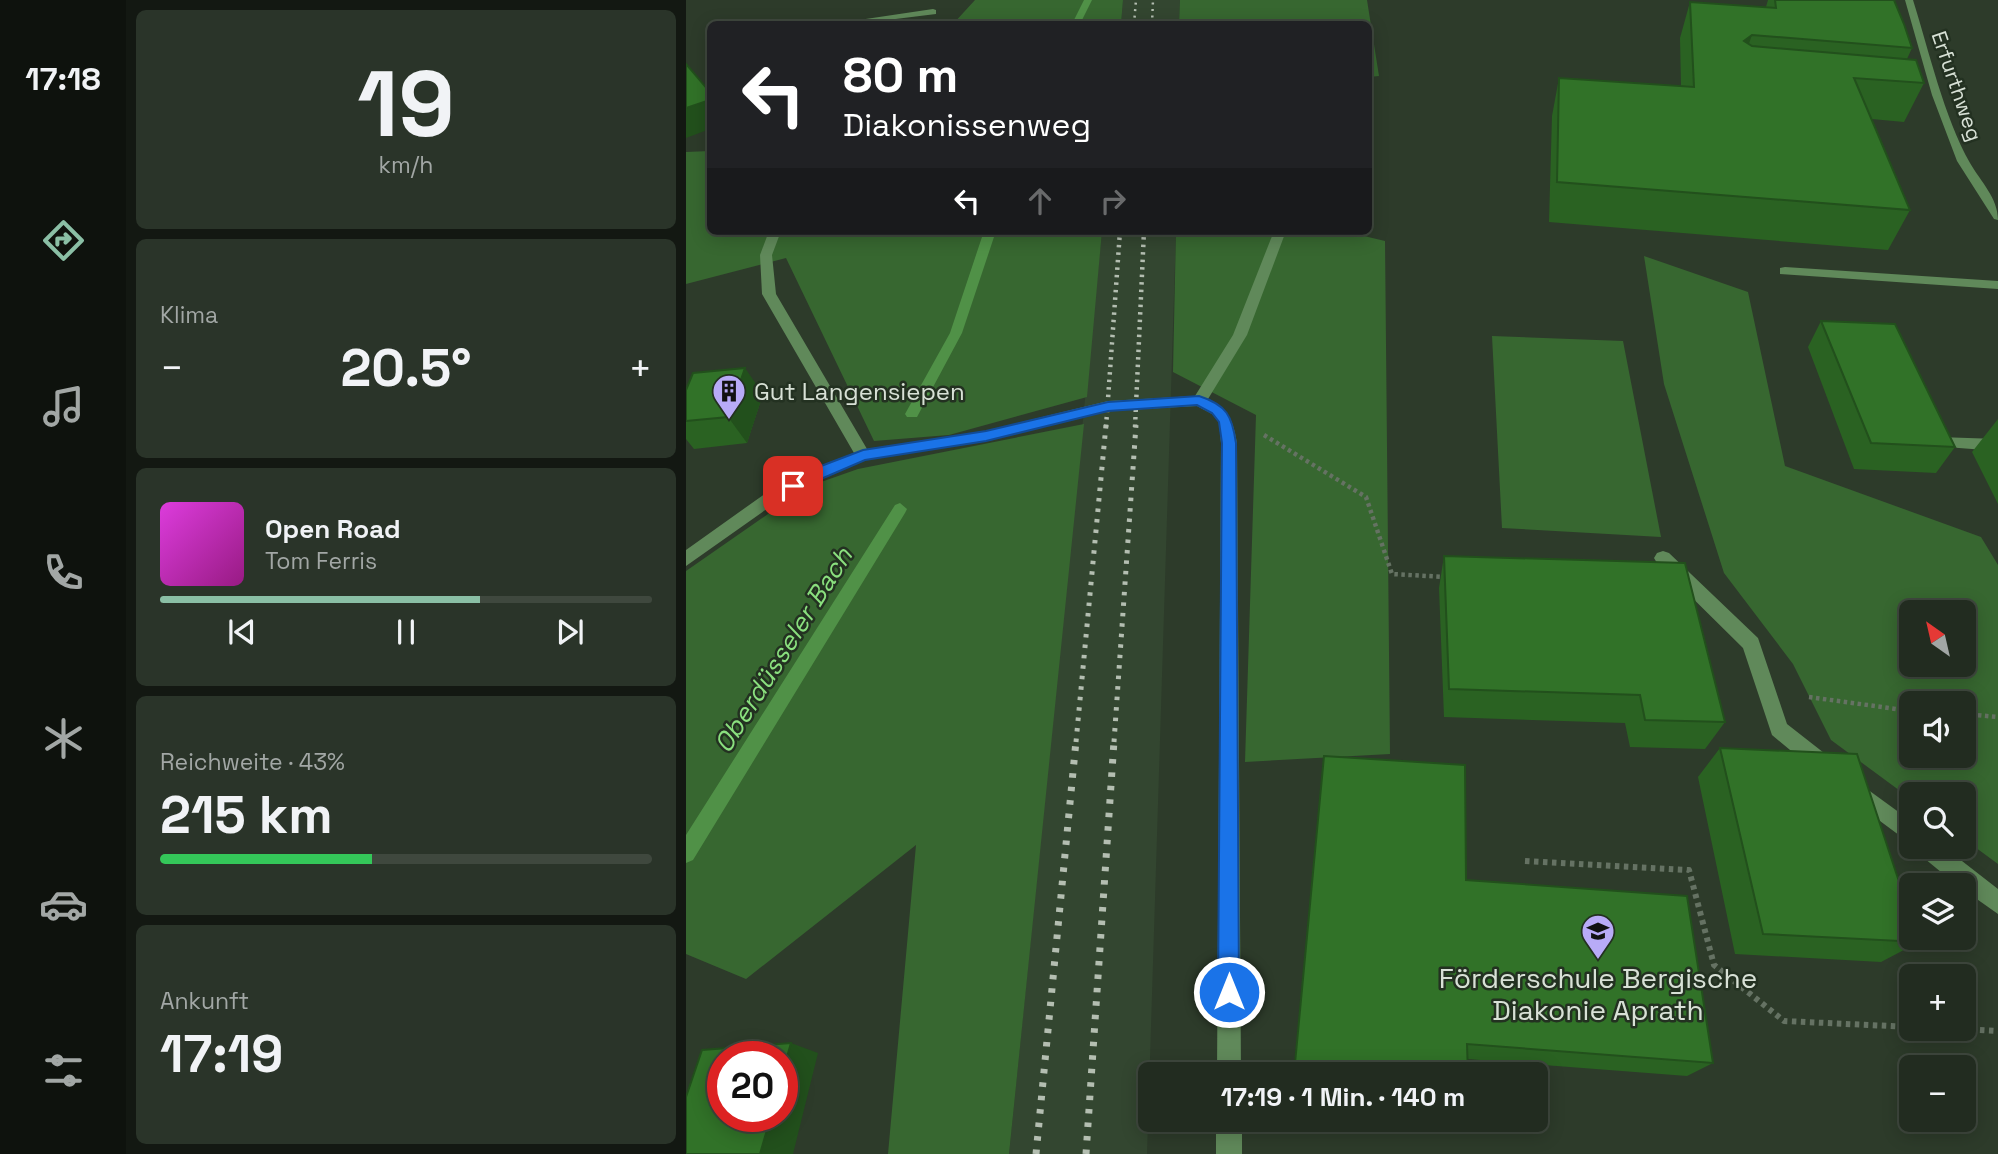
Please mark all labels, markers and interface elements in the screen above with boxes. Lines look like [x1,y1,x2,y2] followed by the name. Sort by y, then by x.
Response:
[1926,27,1988,145] street label: Erfurthweg
[843,44,958,106] text: 80 m
[357,46,455,163] text: 19
[728,49,819,140] icon: left
[25,59,101,99] text: 17:18
[843,105,1091,145] text: Diakonissenweg
[379,150,433,180] text: km/h
[948,182,986,220] icon: left
[1021,182,1059,220] icon: ahead
[1094,182,1132,220] icon: right
[39,216,88,265] icon: directions
[160,300,218,330] text: Klima
[340,335,472,401] text: 20.5°
[160,344,184,392] text: −
[628,344,652,392] text: +
[710,372,748,421] building icon: Gut Langensiepen
[754,376,965,407] place label: Gut Langensiepen
[39,382,88,431] icon: music
[763,456,823,516] pin
[774,467,812,505] icon: arrive
[265,512,401,546] text: Open Road
[706,540,860,759] water label: Oberdüsseler Bach
[265,546,377,576] text: Tom Ferris
[39,548,88,597] icon: phone
[1899,600,1976,677] north arrow
[1899,600,1976,1132] map controls
[223,613,261,651] icon: previous
[387,613,425,651] icon: pause
[551,613,589,651] icon: next
[1899,691,1976,768] button: sound
[39,714,88,763] icon: climate
[160,747,345,777] text: Reichweite · 43%
[160,782,333,848] text: 215 km
[1899,782,1976,859] button: search
[1899,873,1976,950] button: layers
[39,880,88,929] icon: car
[1579,912,1617,961] school or university icon: Förderschule Bergische Diakonie Aprath
[1192,955,1266,1029] position arrow
[1439,960,1757,1028] place label: Förderschule Bergische Diakonie Aprath
[1899,964,1976,1041] button: +
[160,986,249,1016] text: Ankunft
[160,1021,283,1087] text: 17:19
[707,1041,798,1132] speed limit sign: 20
[39,1046,88,1095] icon: filters
[1899,1055,1976,1132] button: −
[1221,1080,1465,1114] text: 17:19 · 1 Min. · 140 m

